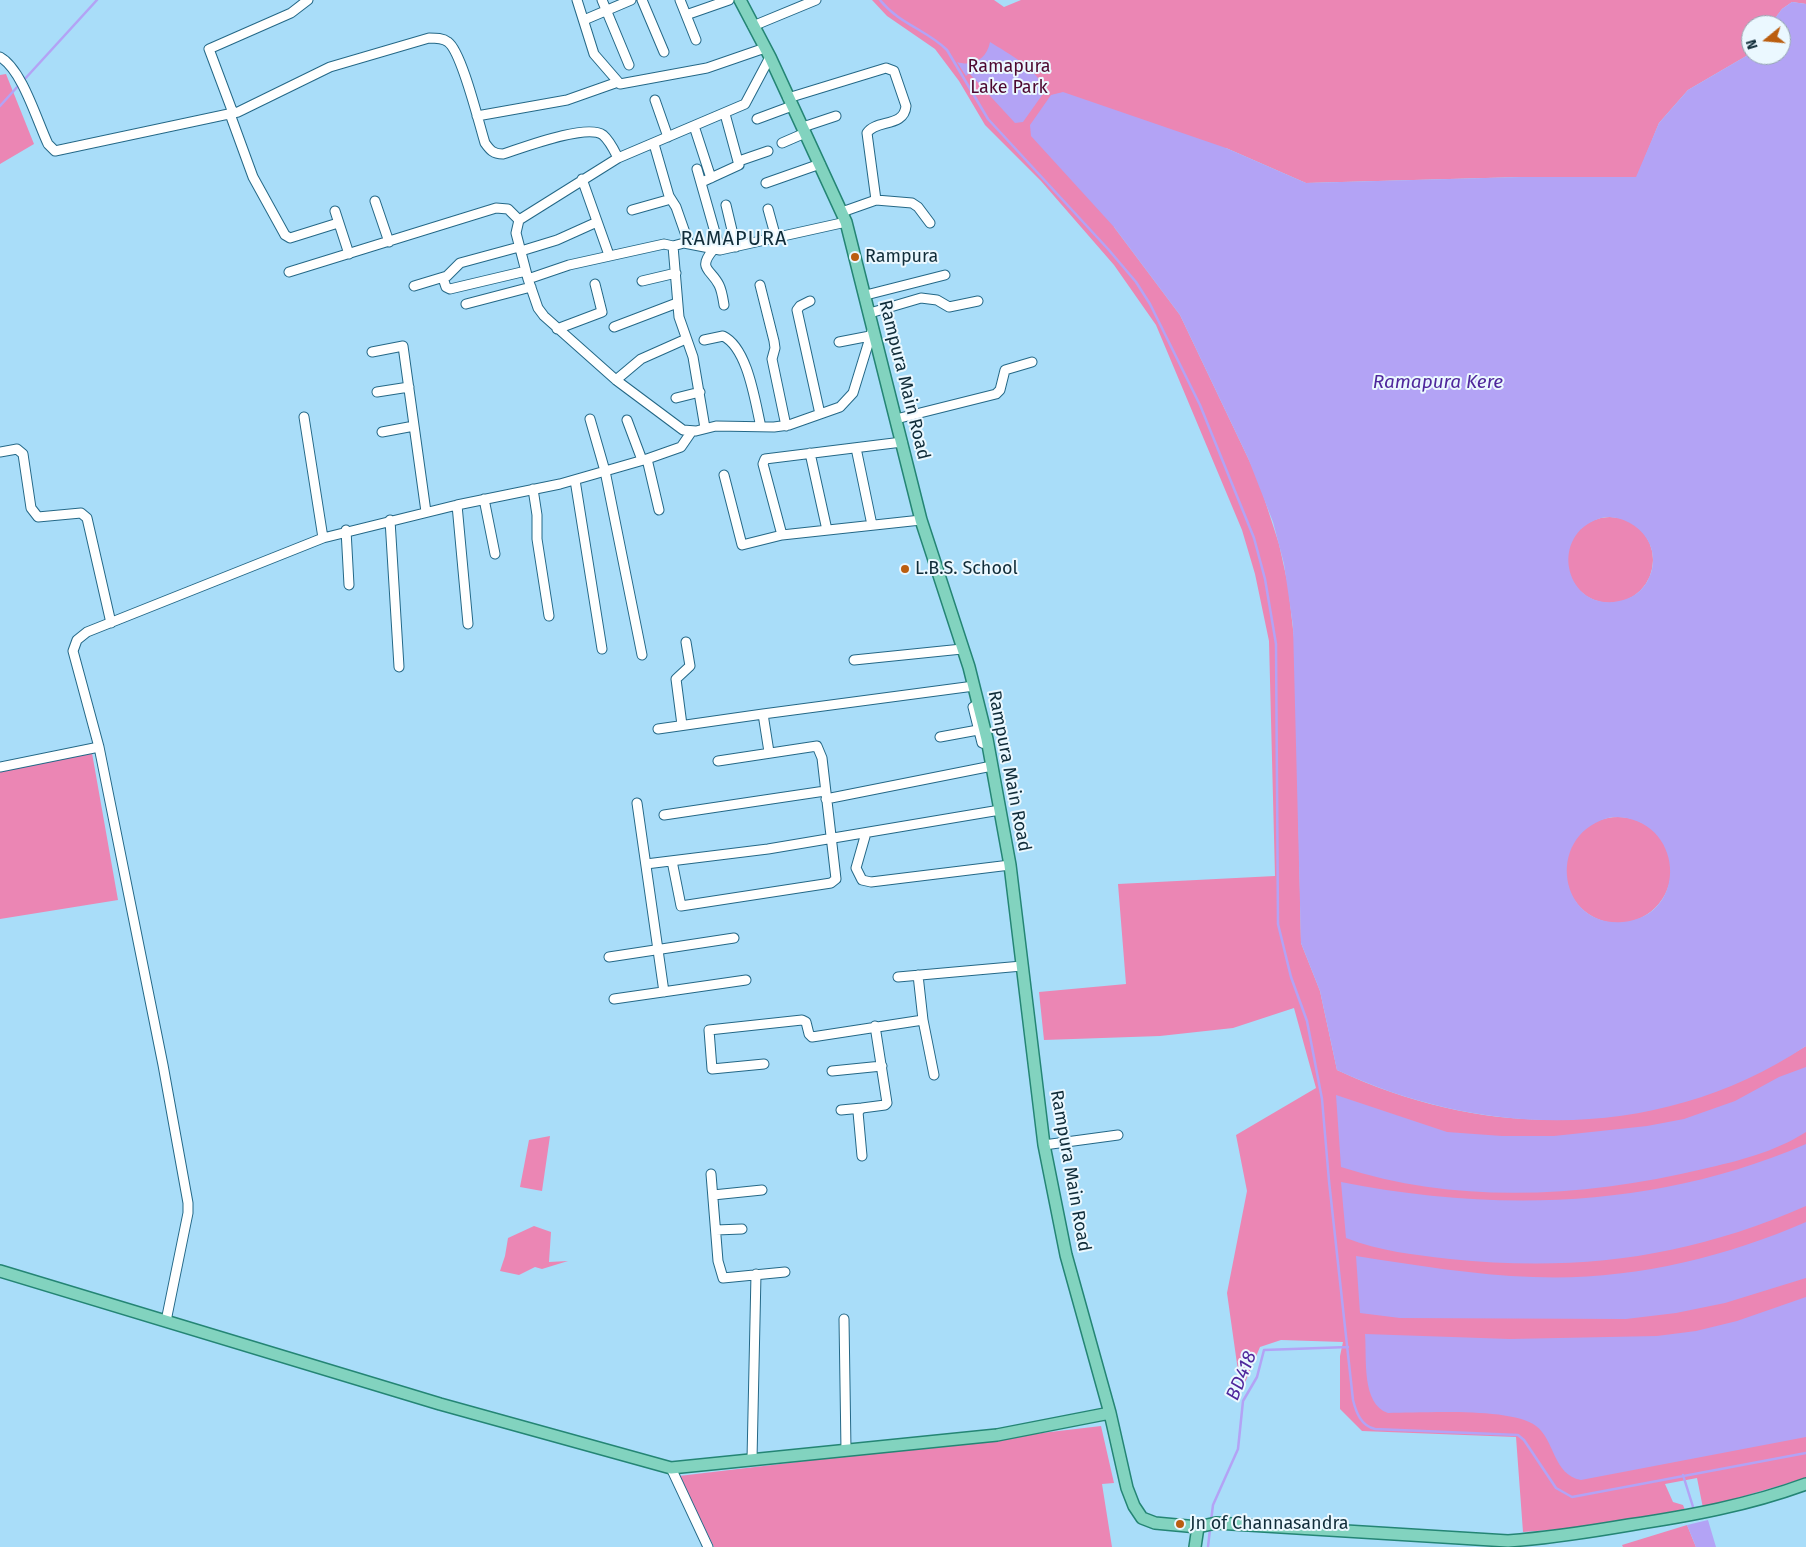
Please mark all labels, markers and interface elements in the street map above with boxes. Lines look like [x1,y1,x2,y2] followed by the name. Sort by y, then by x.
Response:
[1741,15,1791,65] north arrow
[1743,37,1762,51] text: N
[968,56,1050,98] park label: Ramapura Lake Park
[680,227,788,251] district label: RAMAPURA
[865,246,938,268] place label: Rampura
[849,251,861,263] marker: Rampura
[874,298,934,462] street label: Rampura Main Road
[1373,372,1503,394] water label: Ramapura Kere
[915,558,1018,580] place label: L.B.S. School
[899,563,911,575] marker: L.B.S. School
[983,689,1035,853] street label: Rampura Main Road
[1045,1089,1095,1253] street label: Rampura Main Road
[1222,1348,1262,1404] water label: BD418
[1190,1513,1349,1535] place label: Jn of Channasandra
[1174,1518,1186,1530] marker: Jn of Channasandra

